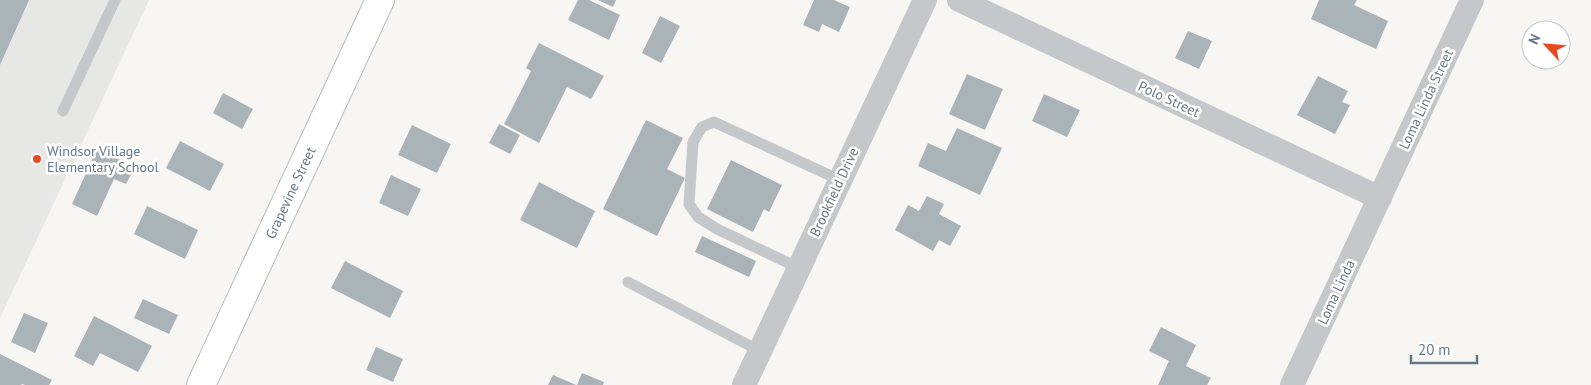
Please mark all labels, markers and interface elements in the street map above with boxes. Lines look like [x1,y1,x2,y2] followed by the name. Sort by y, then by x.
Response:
[1521,20,1571,70] north arrow
[1524,31,1544,47] text: N
[1395,46,1457,152] street label: Loma Linda Street
[1135,77,1203,121] street label: Polo Street
[47,142,159,176] place label: Windsor Village Elementary School
[261,144,320,242] street label: Grapevine Street
[806,145,862,239] street label: Brookfield Drive
[31,153,43,165] marker: Windsor Village Elementary School
[1313,257,1359,327] street label: Loma Linda
[1411,332,1477,364] scale bar
[1418,340,1451,359] text: 20 m

